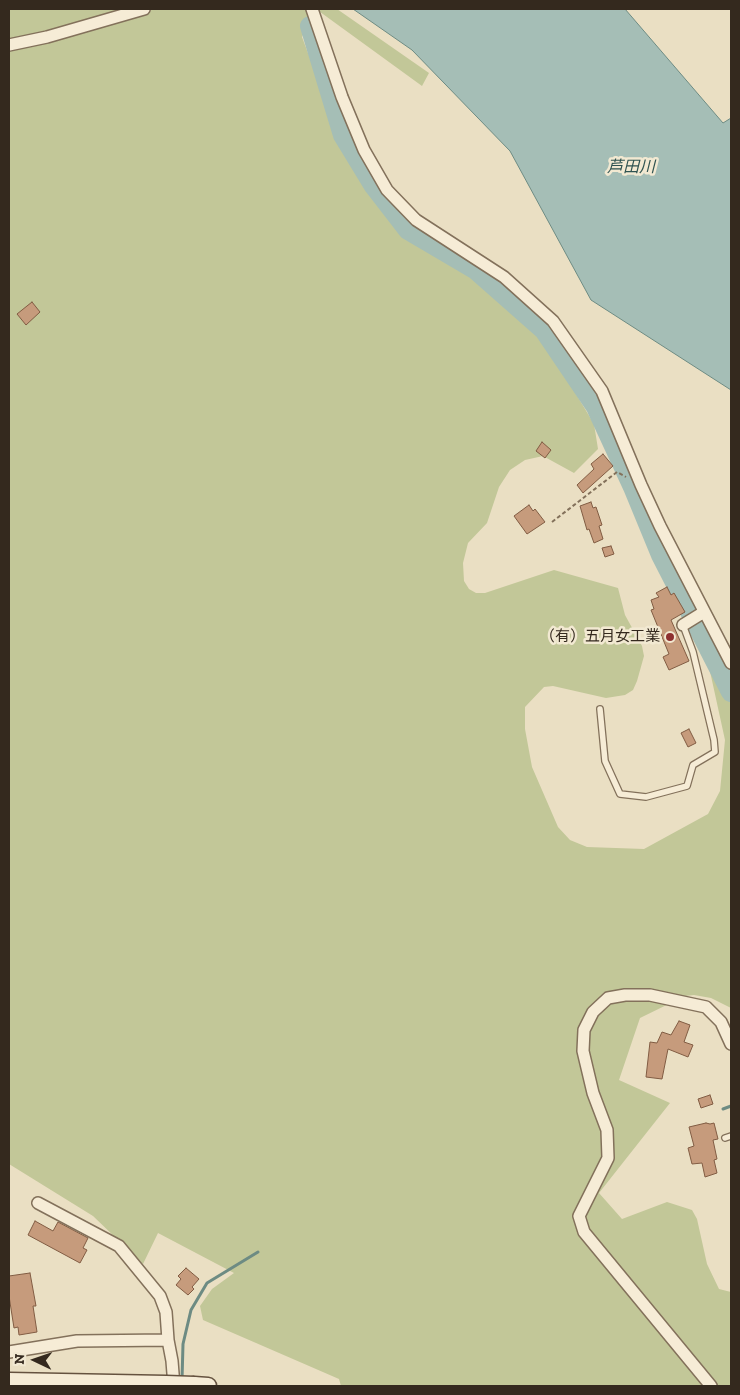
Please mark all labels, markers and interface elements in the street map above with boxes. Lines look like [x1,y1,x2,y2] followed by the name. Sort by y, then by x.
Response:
[607,157,655,177] water label: 芦田川
[540,628,660,646] place label: （有）五月女工業
[664,631,676,643] marker: （有）五月女工業
[10,1335,60,1385] north arrow
[11,1353,28,1365] text: N

